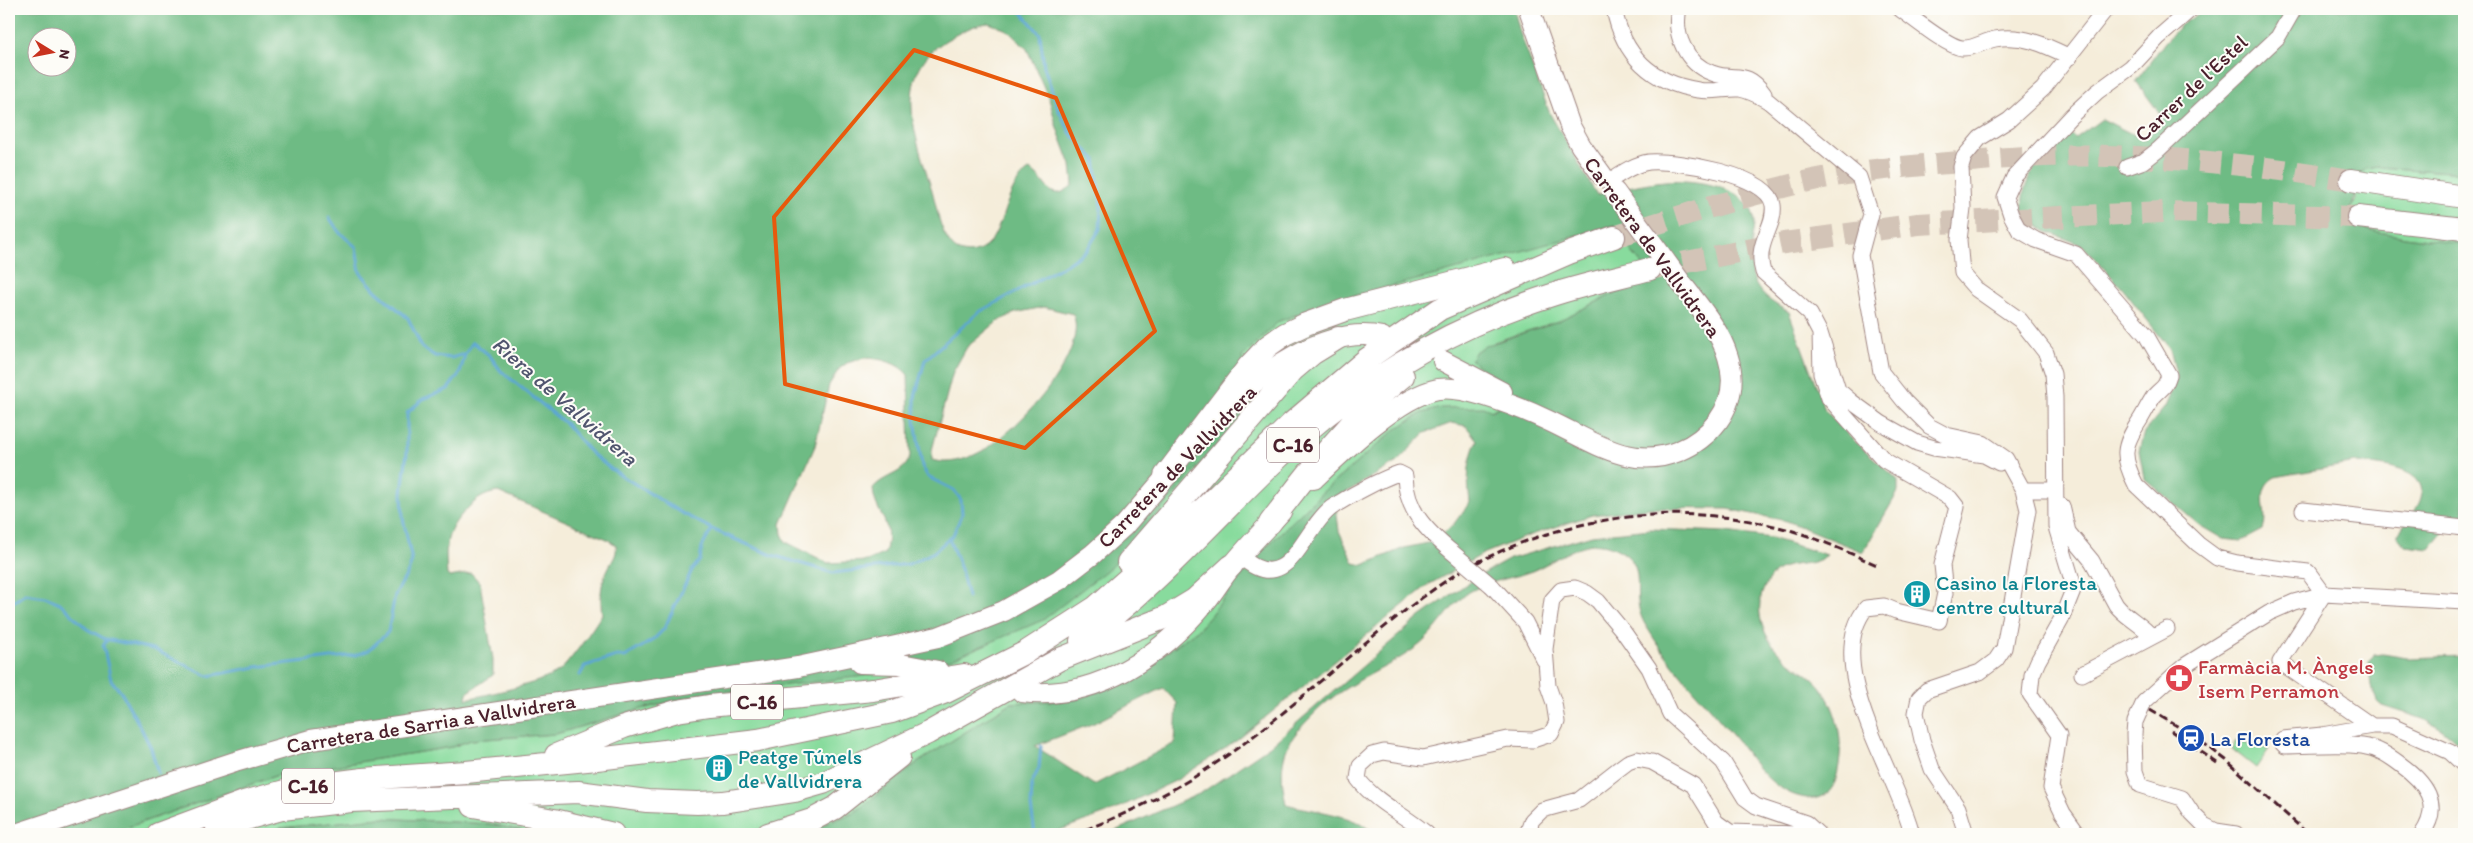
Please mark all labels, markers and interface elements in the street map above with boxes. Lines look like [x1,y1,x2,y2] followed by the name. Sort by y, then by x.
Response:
[28,28,78,78] north arrow
[2129,29,2253,147] street label: Carrer de l'Estel
[55,48,74,60] text: N
[1579,152,1727,342] street label: Carretera de Vallvidrera
[487,330,644,472] water label: Riera de Vallvidrera
[1092,379,1262,553] street label: Carretera de Vallvidrera
[1267,428,1319,462] road number: C-16
[1936,570,2097,619] place label: Casino la Floresta centre cultural
[1902,579,1932,609] building icon: Casino la Floresta centre cultural
[2198,654,2374,703] place label: Farmàcia M. Àngels Isern Perramon
[2164,663,2194,693] pharmacy icon: Farmàcia M. Àngels Isern Perramon
[731,684,783,720] road number: C-16
[285,688,577,758] street label: Carretera de Sarria a Vallvidrera
[2176,723,2206,753] station icon: La Floresta
[2210,726,2310,751] place label: La Floresta
[738,744,862,793] place label: Peatge Túnels de Vallvidrera
[704,753,734,783] building icon: Peatge Túnels de Vallvidrera
[282,768,334,804] road number: C-16

